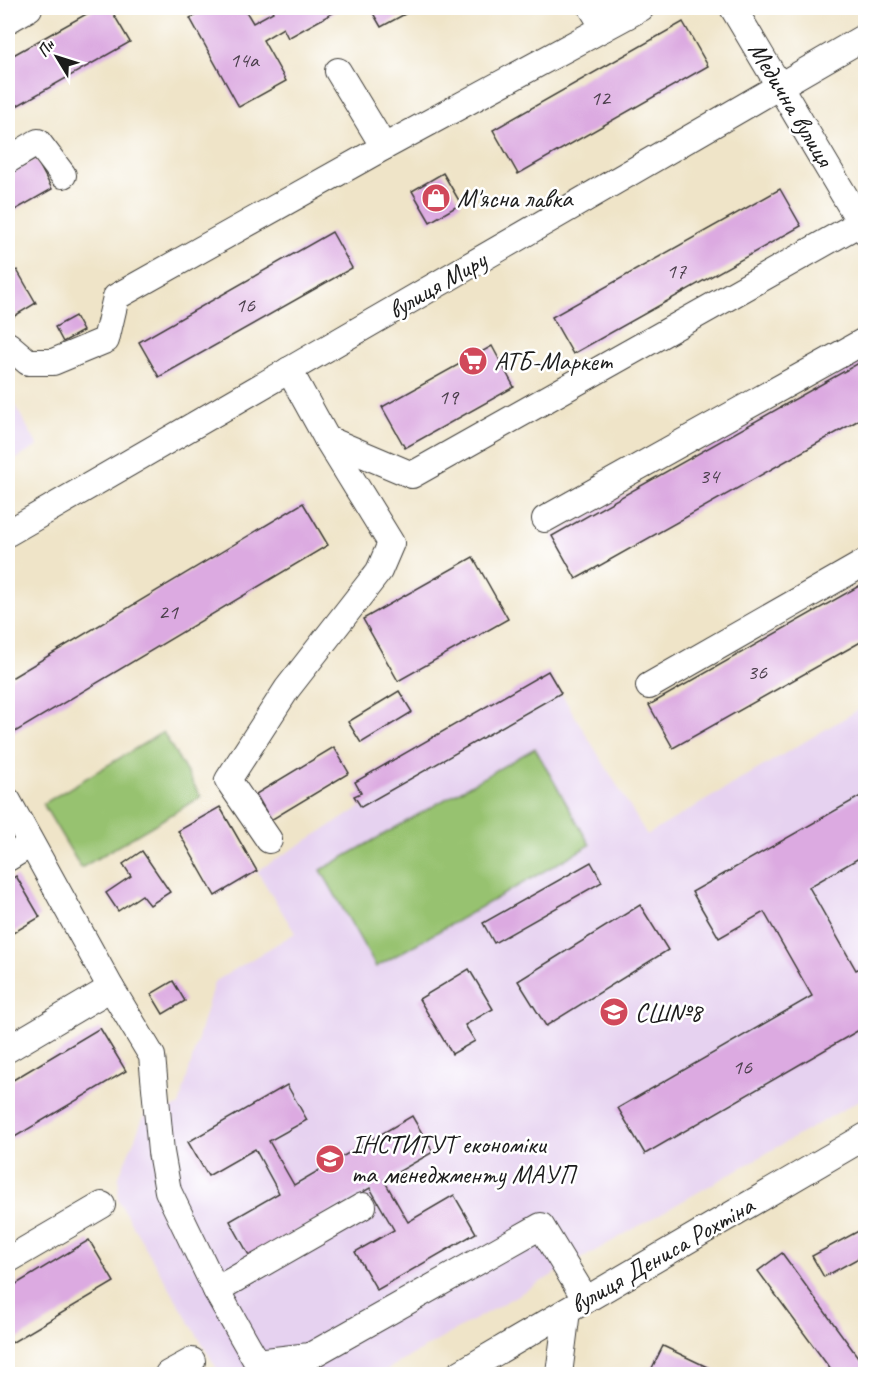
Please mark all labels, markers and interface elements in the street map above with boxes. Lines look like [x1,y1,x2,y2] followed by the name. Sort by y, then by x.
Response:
[27,27,87,87] north arrow
[33,35,60,61] text: Пн
[741,36,842,174] street label: Медична вулиця
[229,46,260,74] house number: 14а
[590,84,612,112] house number: 12
[420,182,452,214] shop icon: М'ясна лавка
[457,182,574,215] place label: М'ясна лавка
[382,243,494,326] street label: вулиця Миру
[666,257,687,285] house number: 17
[235,291,256,319] house number: 16
[457,345,489,377] supermarket icon: АТБ-Маркет
[494,345,614,378] place label: АТБ-Маркет
[438,383,460,411] house number: 19
[699,462,721,490] house number: 34
[158,598,179,626] house number: 21
[747,658,768,686] house number: 36
[598,996,630,1028] school or university icon: СШ№8
[635,996,704,1029] place label: СШ№8
[732,1053,753,1081] house number: 16
[351,1128,578,1191] place label: ІНСТИТУТ економіки та менеджменту МАУП
[314,1143,346,1175] school or university icon: ІНСТИТУТ економіки та менеджменту МАУП
[564,1188,761,1321] street label: вулиця Дениса Рохтіна

